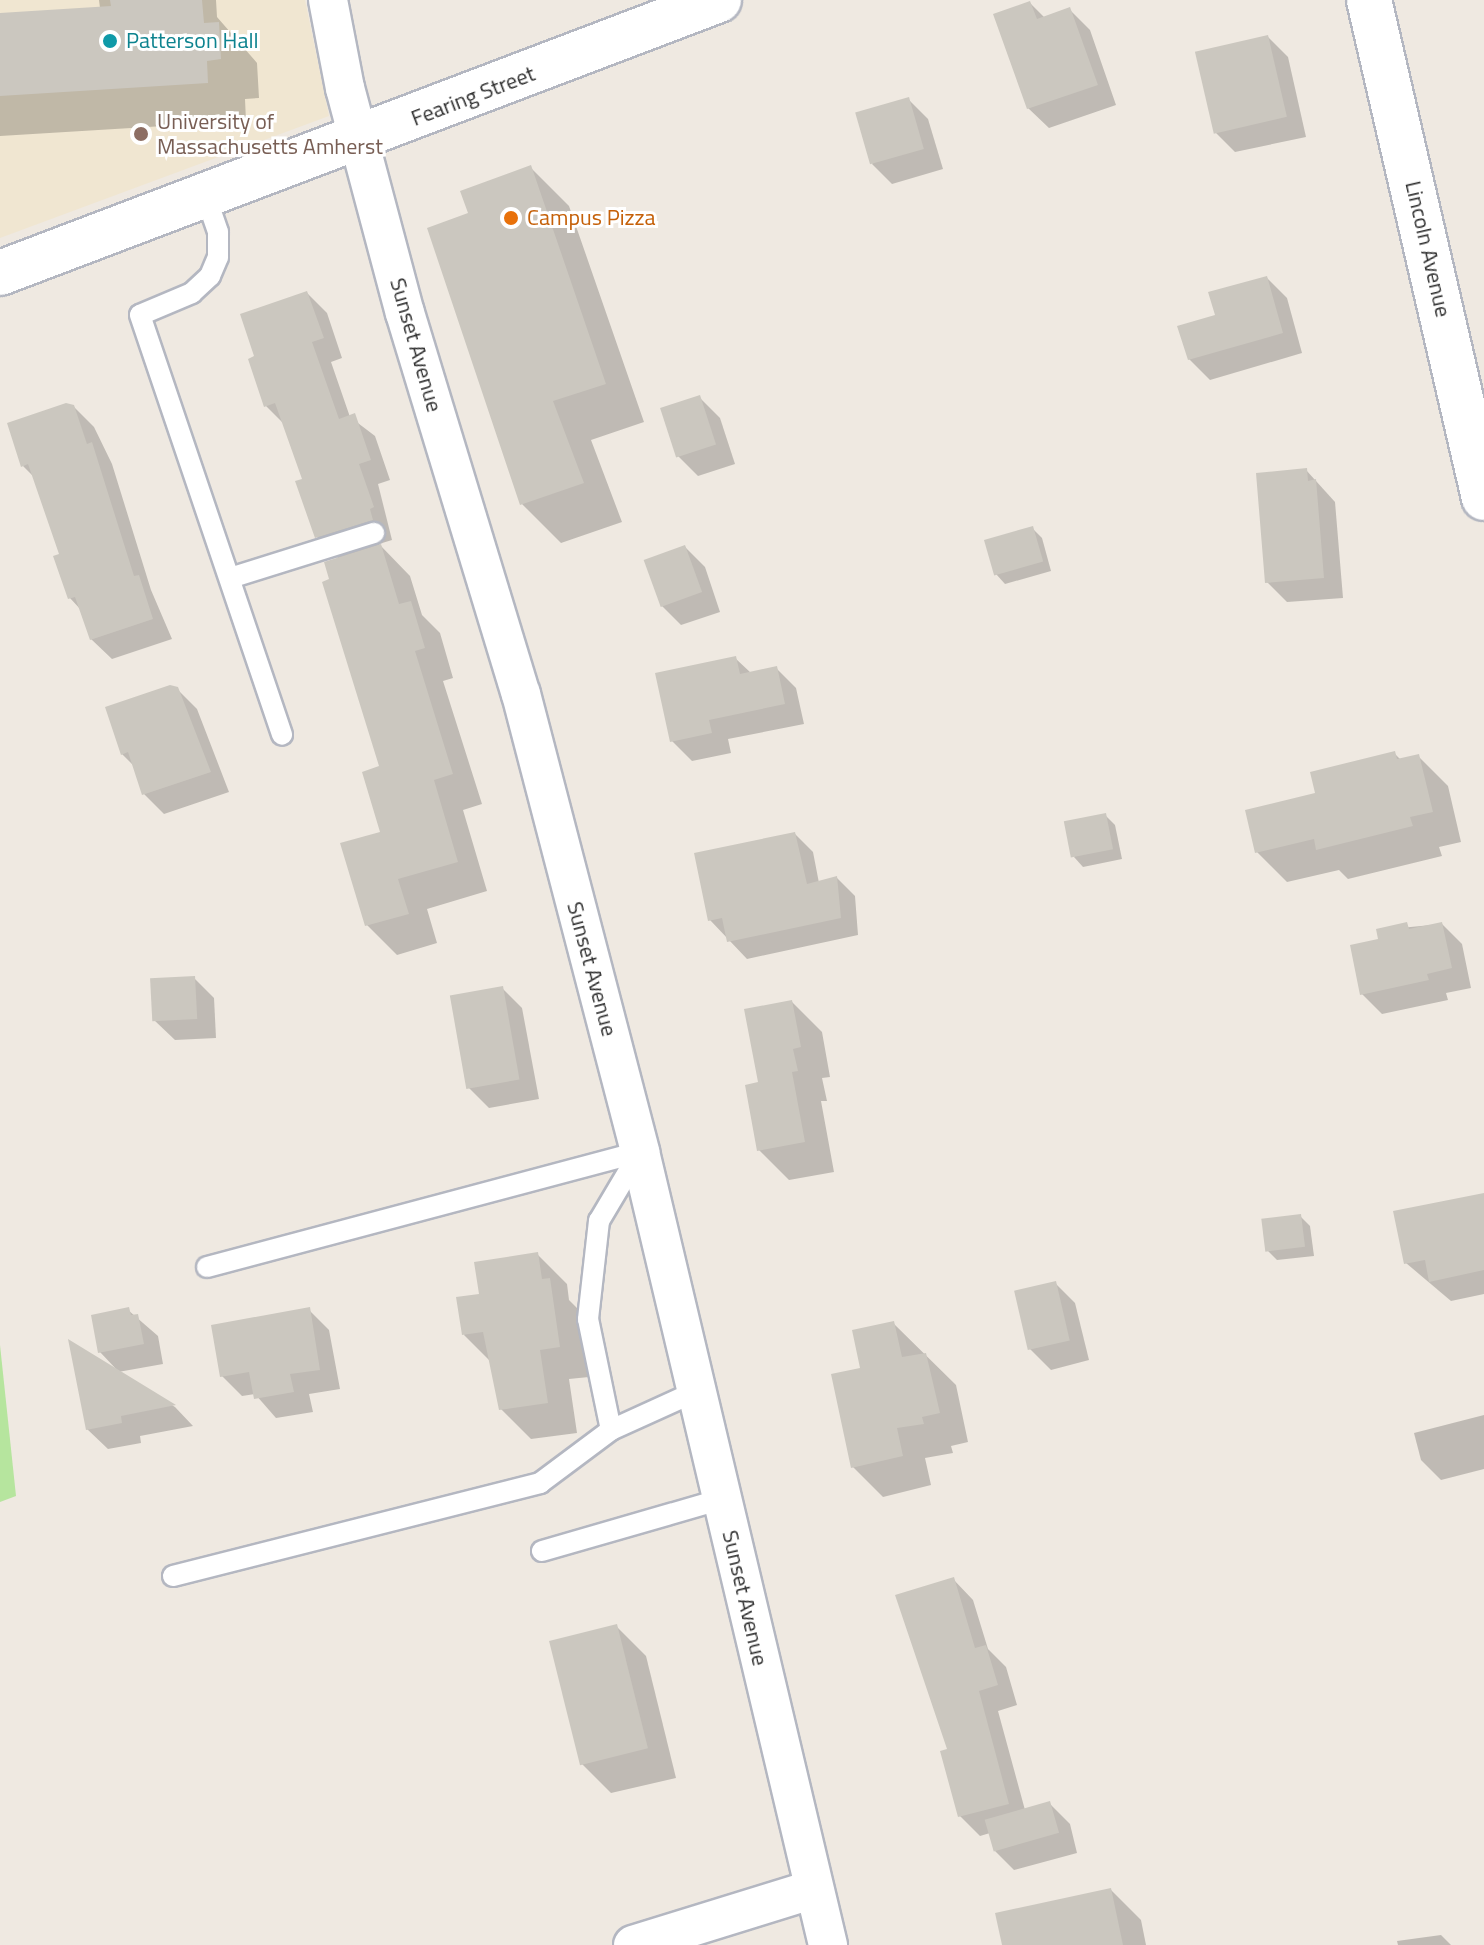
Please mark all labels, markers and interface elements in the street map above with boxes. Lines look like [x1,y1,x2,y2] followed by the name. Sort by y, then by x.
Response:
[126,28,259,54] place label: Patterson Hall
[101,32,119,50] marker: Patterson Hall
[407,60,539,132] street label: Fearing Street
[157,108,383,160] place label: University of Massachusetts Amherst
[132,125,150,143] marker: University of Massachusetts Amherst
[1400,178,1456,320] street label: Lincoln Avenue
[527,205,656,231] place label: Campus Pizza
[502,209,520,227] marker: Campus Pizza
[384,275,448,415] street label: Sunset Avenue
[561,899,623,1039] street label: Sunset Avenue
[717,1528,773,1668] street label: Sunset Avenue

